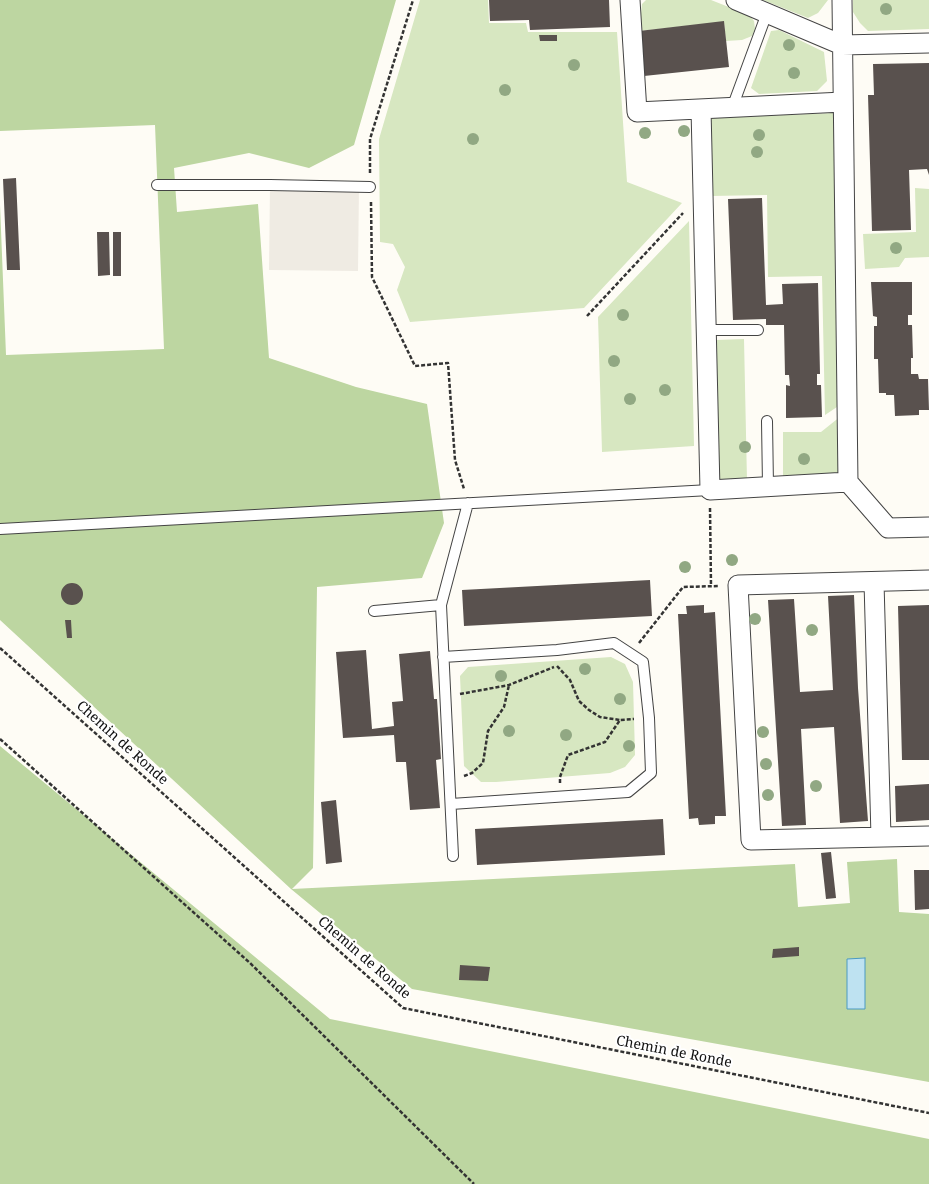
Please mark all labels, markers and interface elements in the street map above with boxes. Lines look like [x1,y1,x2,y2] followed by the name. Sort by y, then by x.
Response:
[73,697,171,789] street label: Chemin de Ronde
[314,913,414,1003] street label: Chemin de Ronde
[615,1033,733,1071] street label: Chemin de Ronde

